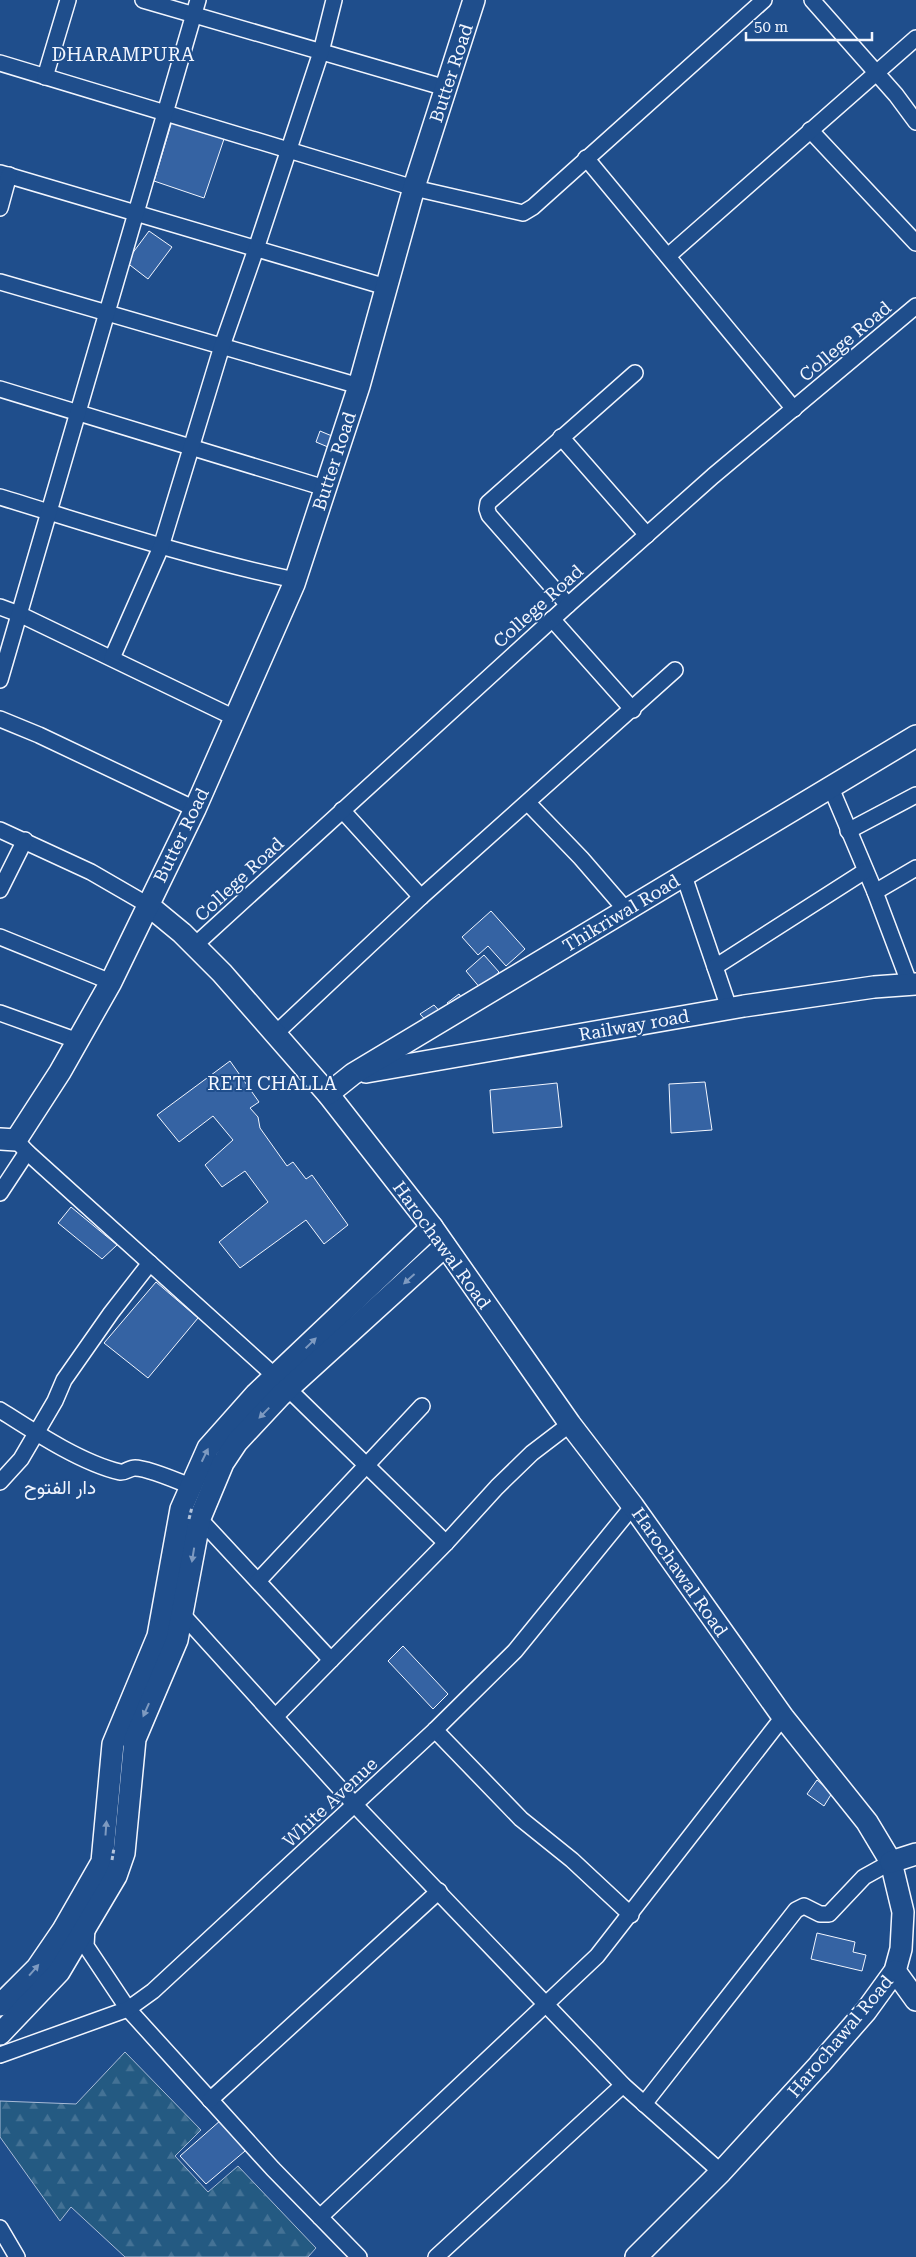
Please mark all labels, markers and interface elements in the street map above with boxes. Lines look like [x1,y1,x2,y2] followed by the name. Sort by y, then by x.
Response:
[746,10,872,42] scale bar
[754,18,789,36] text: 50 m
[425,21,477,125] street label: Butter Road
[52,43,195,66] district label: DHARAMPURA
[795,296,896,385] street label: College Road
[308,409,360,513] street label: Butter Road
[489,560,588,652] street label: College Road
[149,784,213,886] street label: Butter Road
[190,832,288,925] street label: College Road
[559,870,684,956] street label: Thikriwal Road
[577,1005,691,1045] street label: Railway road
[207,1072,337,1095] district label: RETI CHALLA
[389,1177,496,1313] street label: Harochawal Road
[403,1273,415,1285] one-way arrow
[304,1337,316,1349] one-way arrow
[258,1407,270,1419] one-way arrow
[201,1447,209,1462] one-way arrow
[24,1476,96,1500] district label: دار الفتوح
[628,1503,733,1641] street label: Harochawal Road
[188,1548,196,1564] one-way arrow
[142,1703,150,1717] one-way arrow
[278,1753,382,1851] street label: White Avenue
[102,1819,110,1835] one-way arrow
[28,1964,39,1976] one-way arrow
[783,1970,897,2101] street label: Harochawal Road

